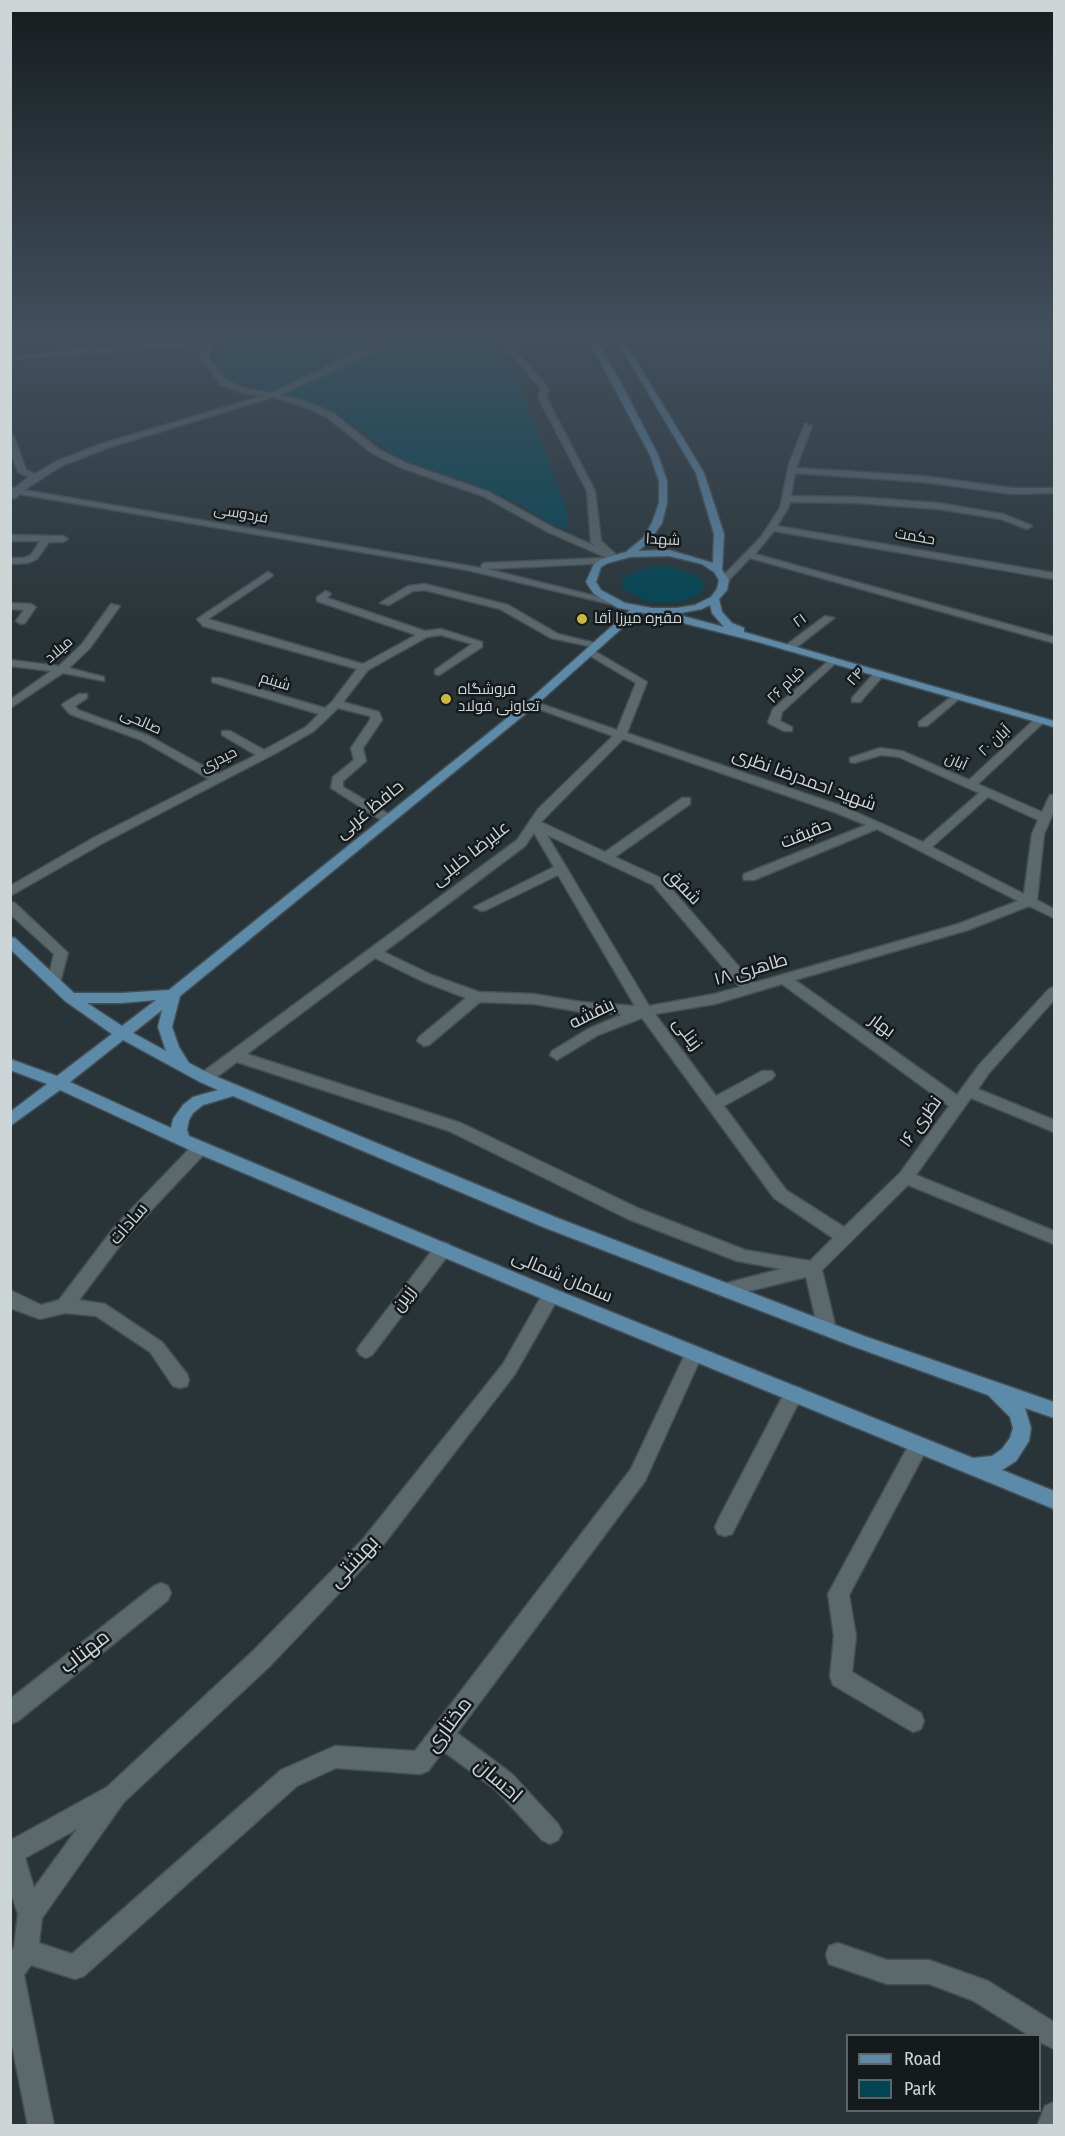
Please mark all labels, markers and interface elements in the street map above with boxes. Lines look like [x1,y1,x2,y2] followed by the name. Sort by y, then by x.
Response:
[213,500,269,528] street label: فردوسی
[893,525,937,549] street label: حکمت
[645,530,681,550] street label: شهدا
[594,610,682,628] place label: مقبره میرزا آقا
[790,610,810,632] street label: ۲۱
[575,612,589,626] marker: مقبره میرزا آقا
[41,633,77,667] street label: میلاد
[764,663,808,707] street label: خیام ۲۶
[843,664,869,690] street label: ۲۴
[257,669,293,695] street label: شبنم
[458,681,540,716] place label: فروشگاه تعاونی فولاد
[439,692,453,706] marker: فروشگاه تعاونی فولاد
[118,705,164,739] street label: صالحی
[975,722,1015,760] street label: آبان ۲۰
[198,744,240,776] street label: حیدری
[729,744,879,816] street label: شهید احمدرضا نظری
[942,749,970,775] street label: آبان
[332,776,408,844] street label: حافظ غربی
[777,814,835,854] street label: حقیقت
[428,817,514,891] street label: علیرضا خلیلی
[660,864,706,910] street label: شفق
[712,949,790,991] street label: طاهری ۱۸
[566,994,618,1034] street label: بنفشه
[865,1009,899,1043] street label: بهار
[667,1013,707,1055] street label: زینلی
[895,1092,947,1152] street label: نظری ۱۶
[105,1199,153,1249] street label: سادات
[508,1246,616,1308] street label: سلمان شمالی
[387,1282,421,1316] street label: زرین
[324,1531,384,1593] street label: بهشتی
[55,1625,115,1679] street label: مهتاب
[420,1692,478,1758] street label: مختاری
[469,1753,527,1809] street label: احسان
[846,2034,1041,2112] legend
[904,2048,941,2070] text: Road
[904,2078,936,2100] text: Park

